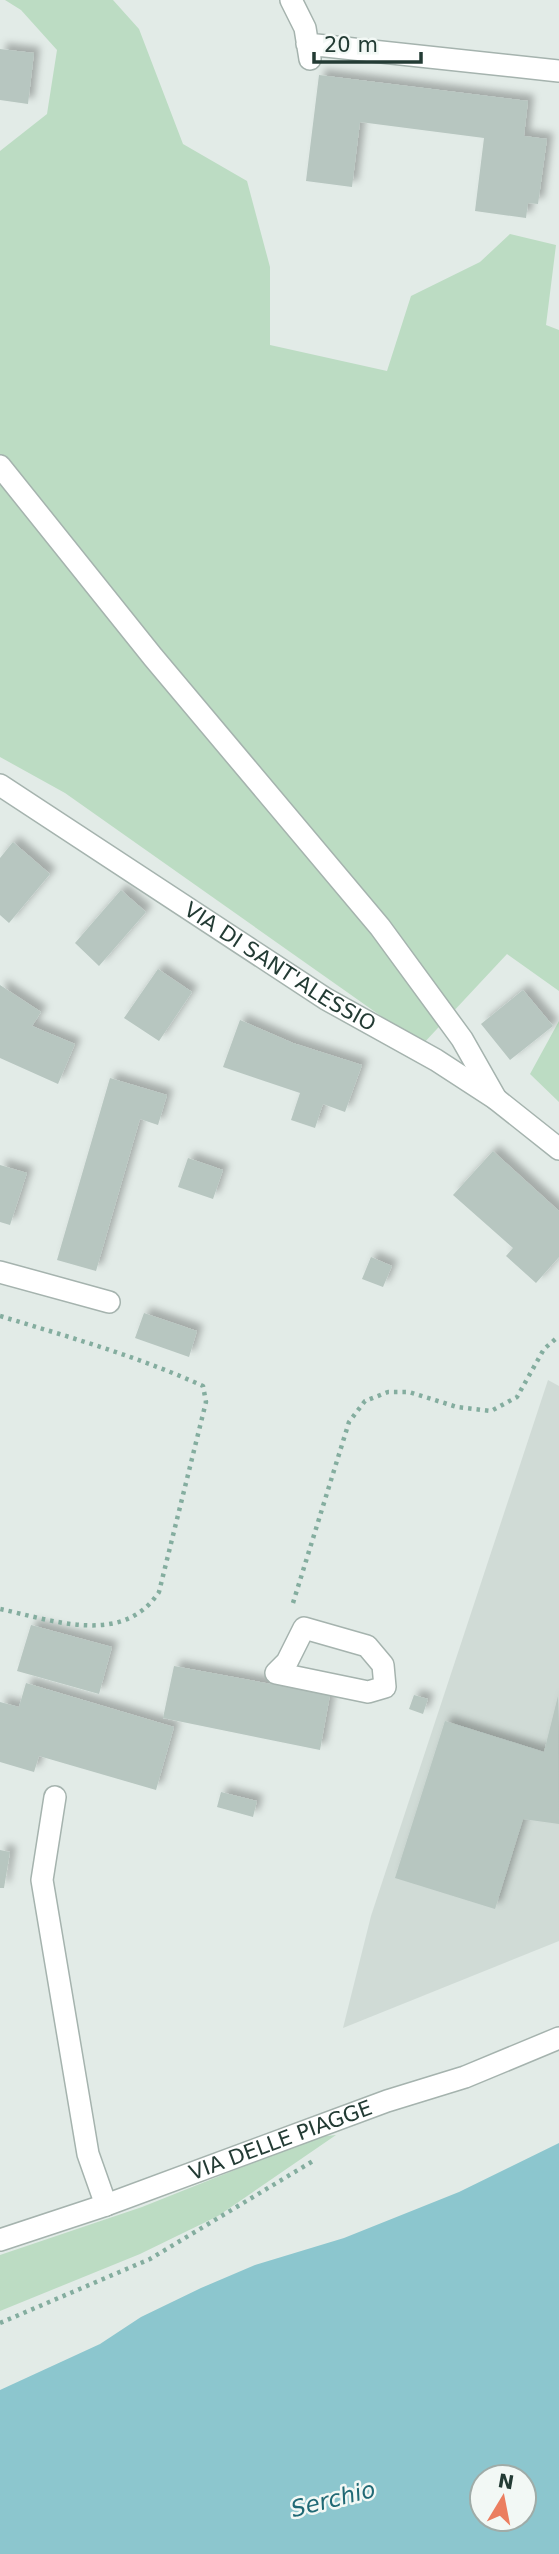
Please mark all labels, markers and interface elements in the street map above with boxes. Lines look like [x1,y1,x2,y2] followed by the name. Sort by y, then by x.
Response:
[314,21,421,65] scale bar
[324,33,378,57] text: 20 m
[180,897,380,1036] street label: VIA DI SANT'ALESSIO
[186,2096,376,2185] street label: VIA DELLE PIAGGE
[468,2463,538,2533] north arrow
[496,2469,516,2493] text: N
[288,2476,378,2522] water label: Serchio

